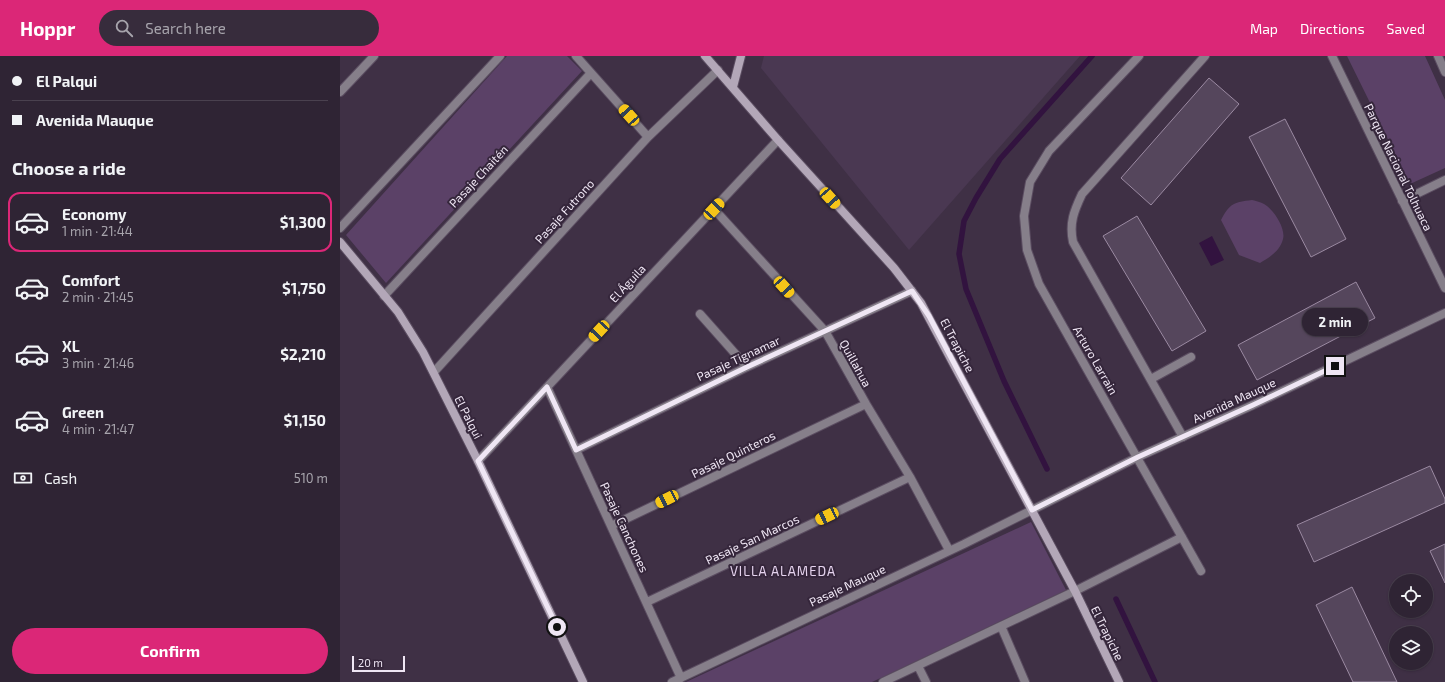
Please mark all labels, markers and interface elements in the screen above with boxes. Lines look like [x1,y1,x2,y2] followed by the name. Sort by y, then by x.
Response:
[99,10,379,46] search box
[20,17,75,40] text: Hoppr
[113,17,135,39] icon: search
[145,19,226,37] text: Search here
[1250,20,1278,37] text: Map
[1300,20,1365,37] text: Directions
[1387,20,1425,37] text: Saved
[36,72,97,90] text: El Palqui
[1362,101,1436,233] street label: Parque Nacional Tolhuaca
[617,102,641,128] car
[36,111,154,129] text: Avenida Mauque
[446,142,511,211] street label: Pasaje Chaitén
[12,157,126,179] text: Choose a ride
[532,176,597,247] street label: Pasaje Futrono
[818,185,842,211] car
[701,196,727,222] car
[14,204,50,240] icon: car
[62,205,127,223] text: Economy
[280,213,326,231] text: $1,300
[62,223,133,239] text: 1 min · 21:44
[606,261,648,305] street label: El Águila
[14,270,50,306] icon: car
[62,271,120,289] text: Comfort
[772,274,796,300] car
[282,279,326,297] text: $1,750
[62,289,134,305] text: 2 min · 21:45
[1302,308,1368,336] callout: 2 min
[1318,314,1352,330] text: 2 min
[938,316,978,374] street label: El Trapiche
[586,318,612,344] car
[1071,323,1121,397] street label: Arturo Larrain
[694,333,782,384] street label: Pasaje Tignamar
[14,336,50,372] icon: car
[62,337,80,355] text: XL
[836,337,875,390] street label: Quillahua
[280,345,326,363] text: $2,210
[62,355,134,371] text: 3 min · 21:46
[1326,357,1344,375] route end
[1190,375,1278,425] street label: Avenida Mauque
[452,393,486,441] street label: El Palqui
[14,402,50,438] icon: car
[62,403,104,421] text: Green
[284,411,326,429] text: $1,150
[62,421,134,437] text: 4 min · 21:47
[689,428,778,481] street label: Pasaje Quinteros
[12,467,34,489] icon: cash
[44,469,77,487] text: Cash
[294,470,328,486] text: 510 m
[597,480,652,575] street label: Pasaje Canchones
[654,488,680,510] car
[814,505,840,527] car
[703,511,802,568] street label: Pasaje San Marcos
[807,561,888,610] street label: Pasaje Mauque
[730,563,836,579] district label: VILLA ALAMEDA
[1389,574,1433,670] map controls
[1389,574,1433,618] button: locate
[1089,603,1127,663] street label: El Trapiche
[548,618,566,636] route start
[1389,626,1433,670] button: layers
[12,628,328,674] button: Confirm
[352,654,405,673] scale bar
[358,656,383,669] text: 20 m

